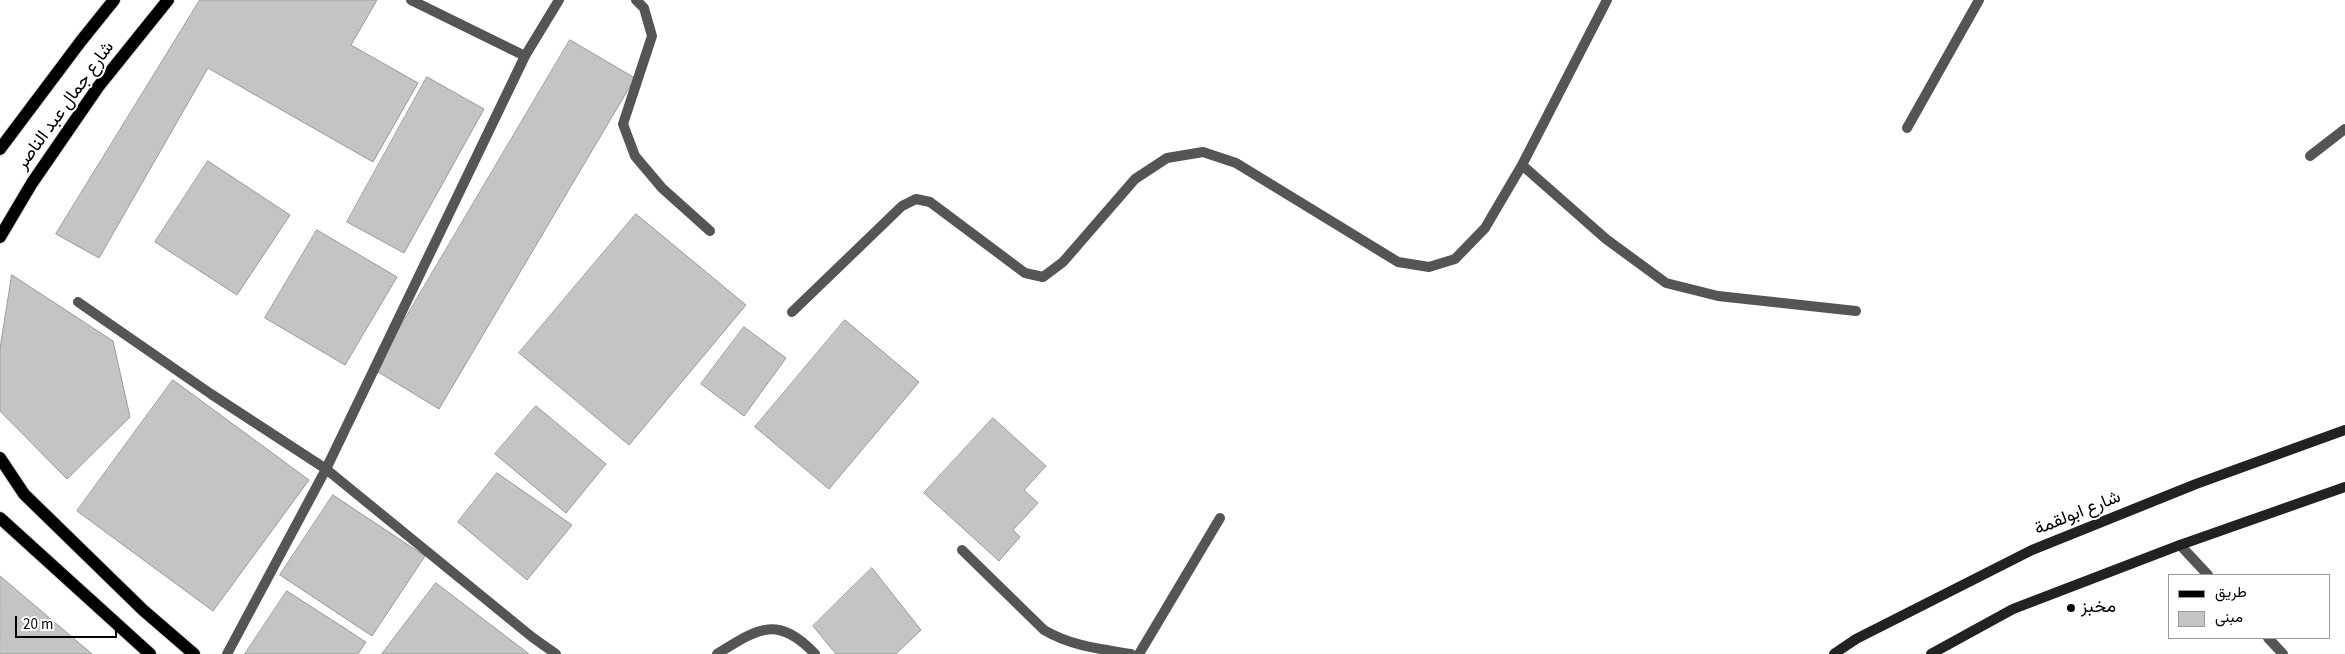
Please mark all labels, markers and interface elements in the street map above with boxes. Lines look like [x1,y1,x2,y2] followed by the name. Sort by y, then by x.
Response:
[12,38,120,174] street label: شارع جمال عبد الناصر
[2032,487,2124,541] street label: شارع ابولقمة
[2168,574,2330,639] legend
[2215,582,2247,603] text: طريق
[2081,597,2116,619] place label: مخبز
[2065,602,2077,614] marker: مخبز
[18,606,120,638] scale bar
[2215,607,2243,628] text: مبنى
[23,614,53,635] text: 20 m

